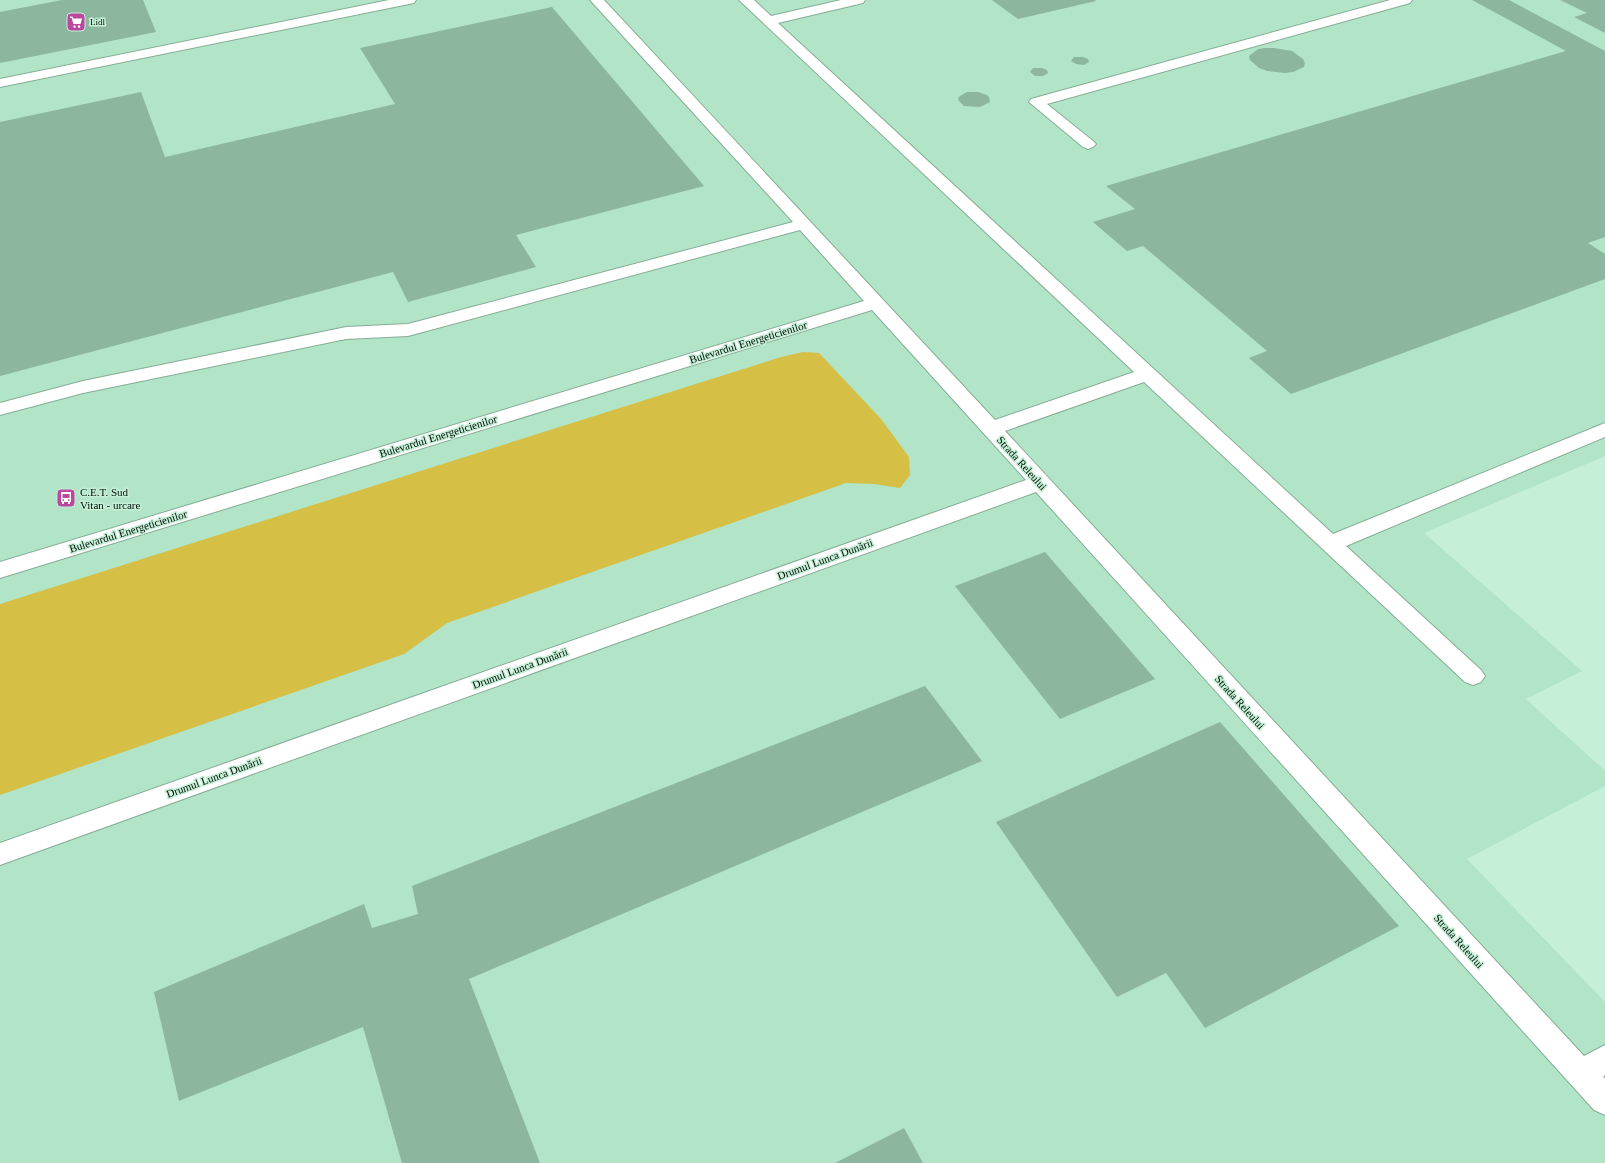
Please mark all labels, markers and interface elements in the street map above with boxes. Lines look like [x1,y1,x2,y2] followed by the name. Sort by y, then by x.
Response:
[65,11,87,33] supermarket icon: Lidl
[90,17,105,27] place label: Lidl
[688,318,809,366] street label: Bulevardul Energeticienilor
[378,412,499,460] street label: Bulevardul Energeticienilor
[995,434,1049,492] street label: Strada Releului
[80,486,141,511] place label: C.E.T. Sud Vitan - urcare
[55,487,77,509] bus stop icon: C.E.T. Sud Vitan - urcare
[68,507,189,555] street label: Bulevardul Energeticienilor
[776,536,874,582] street label: Drumul Lunca Dunării
[471,645,569,691] street label: Drumul Lunca Dunării
[1213,673,1267,731] street label: Strada Releului
[165,754,263,800] street label: Drumul Lunca Dunării
[1432,912,1486,970] street label: Strada Releului

